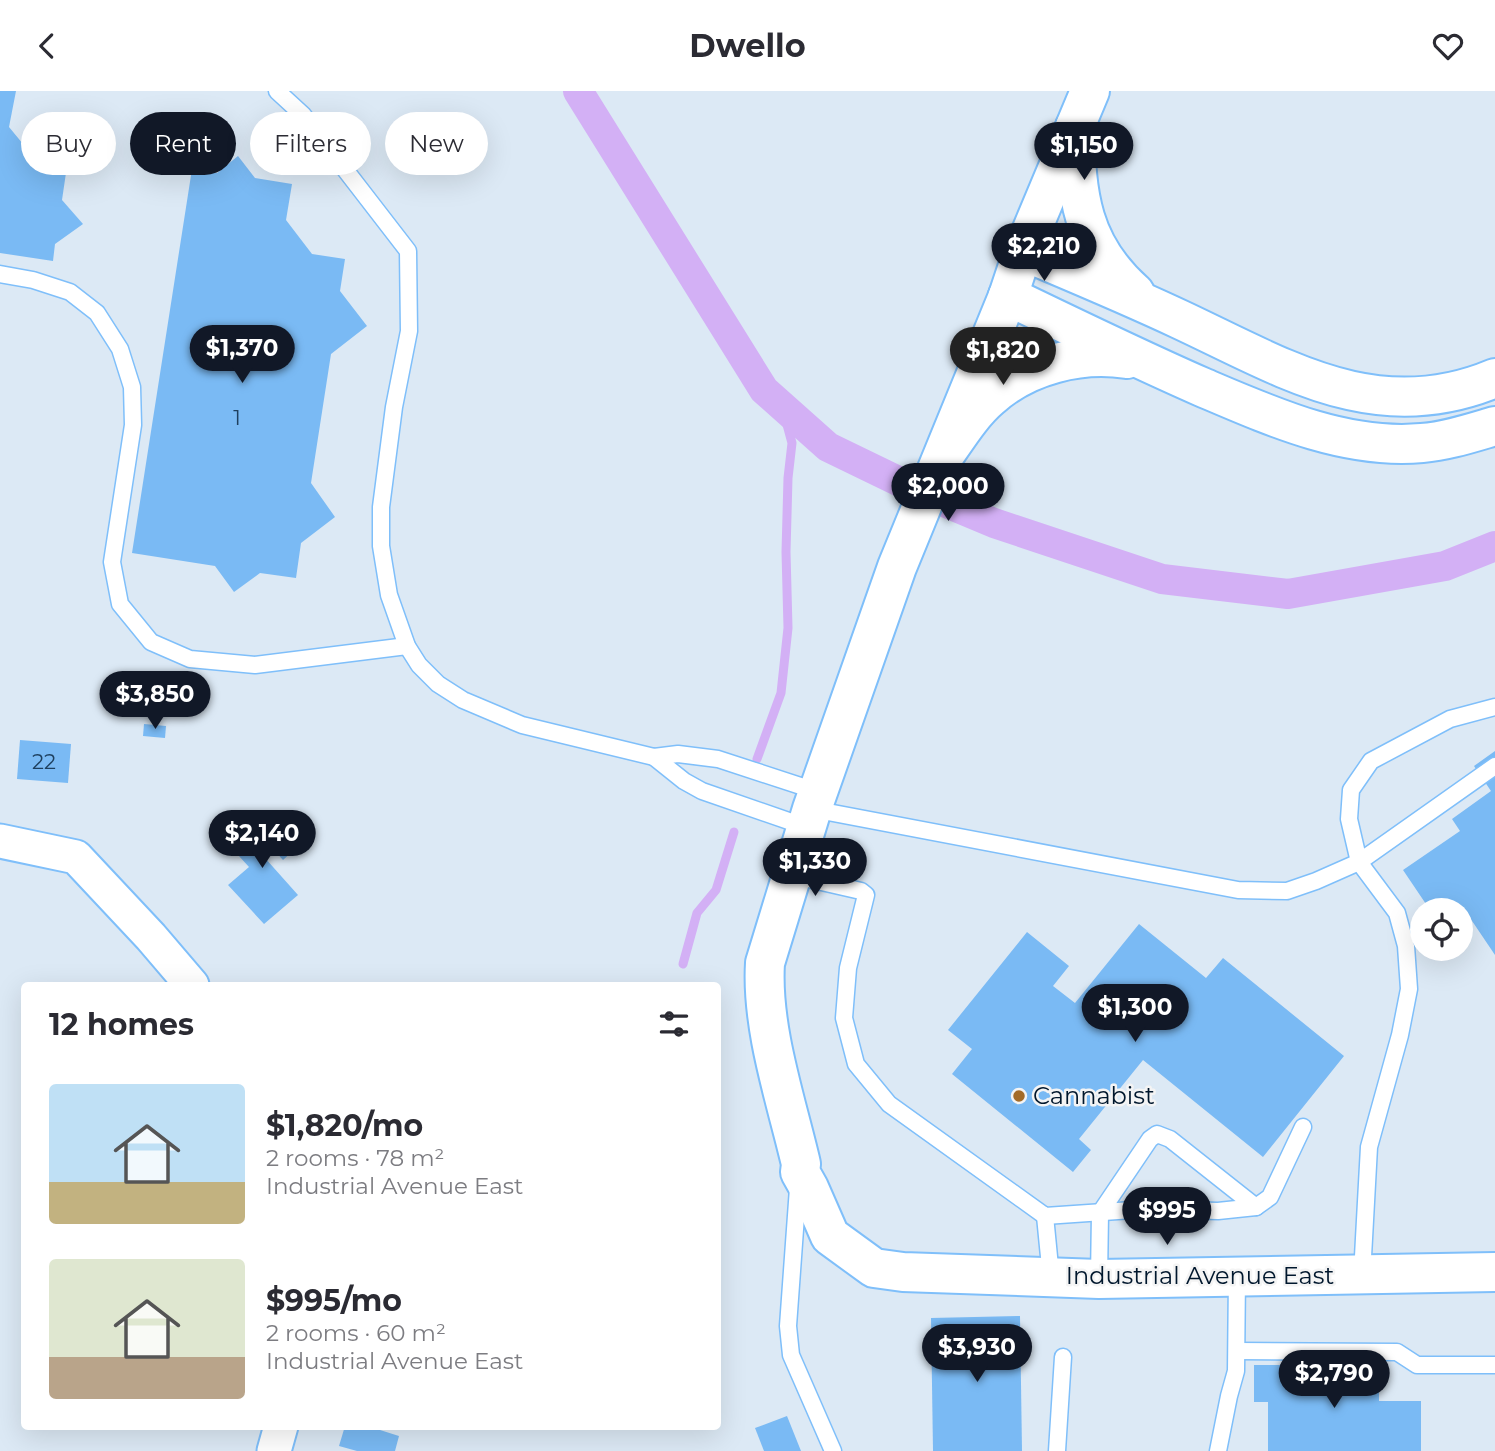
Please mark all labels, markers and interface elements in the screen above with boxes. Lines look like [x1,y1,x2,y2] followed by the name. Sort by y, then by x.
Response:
[689,26,806,65] text: Dwello
[28,27,66,65] icon: back
[1429,27,1467,65] icon: heart
[21,112,116,175] chip: Buy
[130,112,236,175] chip: Rent
[250,112,371,175] chip: Filters
[385,112,488,175] chip: New
[1027,123,1141,182] pin: $1,150
[1050,131,1118,159] text: $1,150
[987,223,1101,283] pin: $2,210
[1008,232,1080,260] text: $2,210
[185,325,299,385] pin: $1,370
[946,327,1060,387] pin: $1,820
[206,334,278,362] text: $1,370
[966,336,1040,364] text: $1,820
[233,405,241,430] house number: 1
[891,463,1005,523] pin: $2,000
[907,472,989,500] text: $2,000
[98,671,212,731] pin: $3,850
[116,680,194,708] text: $3,850
[32,749,56,774] house number: 22
[205,811,319,870] pin: $2,140
[225,819,299,847] text: $2,140
[758,839,872,898] pin: $1,330
[779,847,851,875] text: $1,330
[1410,898,1473,961] map controls
[1410,898,1473,961] button: locate
[1078,985,1192,1044] pin: $1,300
[1098,993,1172,1021] text: $1,300
[655,1005,693,1043] icon: filters
[49,1006,194,1043] text: 12 homes
[1033,1081,1155,1110] place label: Cannabist
[1011,1088,1027,1104] marker: Cannabist
[266,1107,423,1144] text: $1,820/mo
[105,1112,189,1196] icon: home
[266,1144,444,1172] text: 2 rooms · 78 m²
[266,1172,523,1200] text: Industrial Avenue East
[1126,1187,1208,1247] pin: $995
[1138,1196,1196,1224] text: $995
[1066,1261,1334,1290] street label: Industrial Avenue East
[266,1282,402,1319] text: $995/mo
[105,1287,189,1371] icon: home
[266,1319,446,1347] text: 2 rooms · 60 m²
[920,1325,1034,1384] pin: $3,930
[938,1333,1016,1361] text: $3,930
[266,1347,523,1375] text: Industrial Avenue East
[1277,1351,1391,1410] pin: $2,790
[1295,1359,1373,1387] text: $2,790

